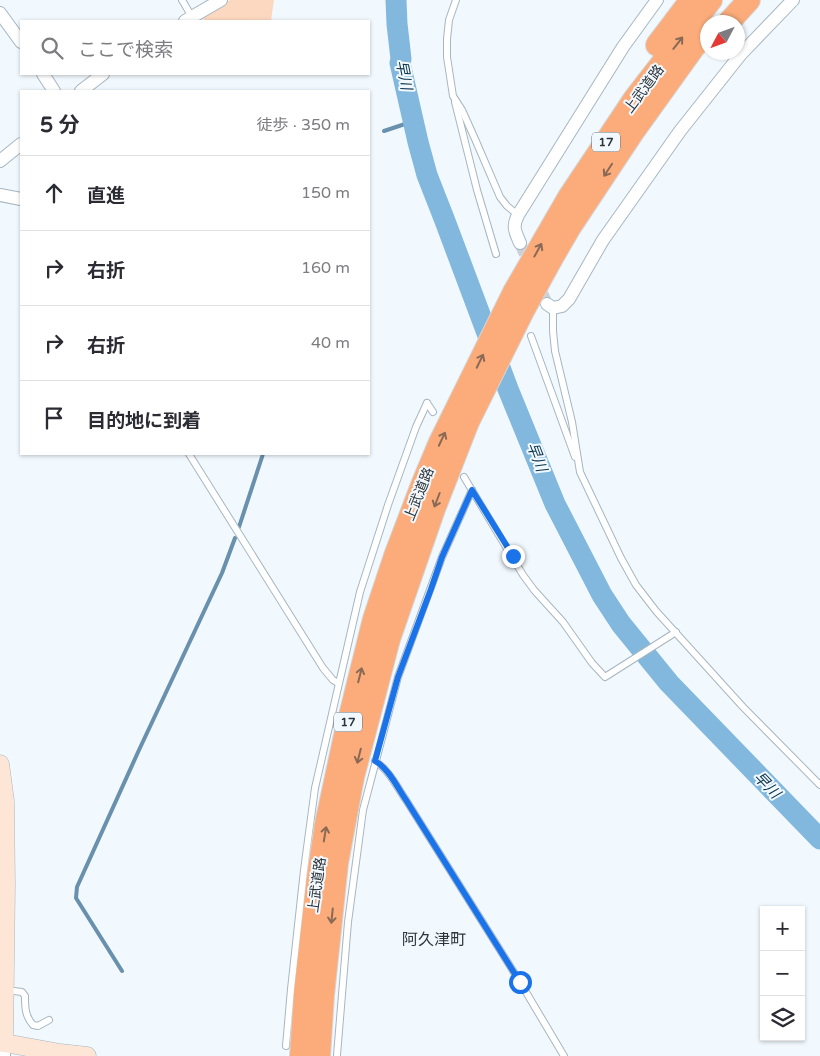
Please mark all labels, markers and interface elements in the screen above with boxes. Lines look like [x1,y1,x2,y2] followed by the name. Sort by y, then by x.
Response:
[700,15,745,60] north arrow
[20,20,370,75] search box
[38,34,66,62] icon: search
[672,37,683,50] one-way arrow
[78,39,173,61] text: ここで検索
[392,59,416,93] water label: 早川
[620,62,668,116] street label: 上武道路
[40,113,80,138] text: 5 分
[257,115,350,135] text: 徒歩 · 350 m
[592,132,620,152] road number: 17
[603,163,613,177] one-way arrow
[40,179,68,207] icon: ahead
[301,183,350,203] text: 150 m
[87,185,125,207] text: 直進
[533,243,543,258] one-way arrow
[40,254,68,282] icon: right
[301,258,350,278] text: 160 m
[87,260,125,282] text: 右折
[40,329,68,357] icon: right
[311,333,350,353] text: 40 m
[87,335,125,357] text: 右折
[476,354,485,369] one-way arrow
[40,404,68,432] icon: arrive
[87,410,201,432] text: 目的地に到着
[437,432,447,447] one-way arrow
[523,440,551,476] water label: 早川
[401,465,437,523] street label: 上武道路
[432,492,441,508] one-way arrow
[502,545,525,568] route end
[355,667,365,683] one-way arrow
[334,712,362,732] road number: 17
[353,747,363,763] one-way arrow
[750,768,785,803] water label: 早川
[320,826,330,842] one-way arrow
[305,856,329,914] street label: 上武道路
[760,906,805,1041] map controls
[760,906,805,951] button: +
[327,908,337,924] one-way arrow
[402,930,466,950] district label: 阿久津町
[760,951,805,996] button: −
[509,971,532,994] route start
[760,996,805,1041] button: layers

